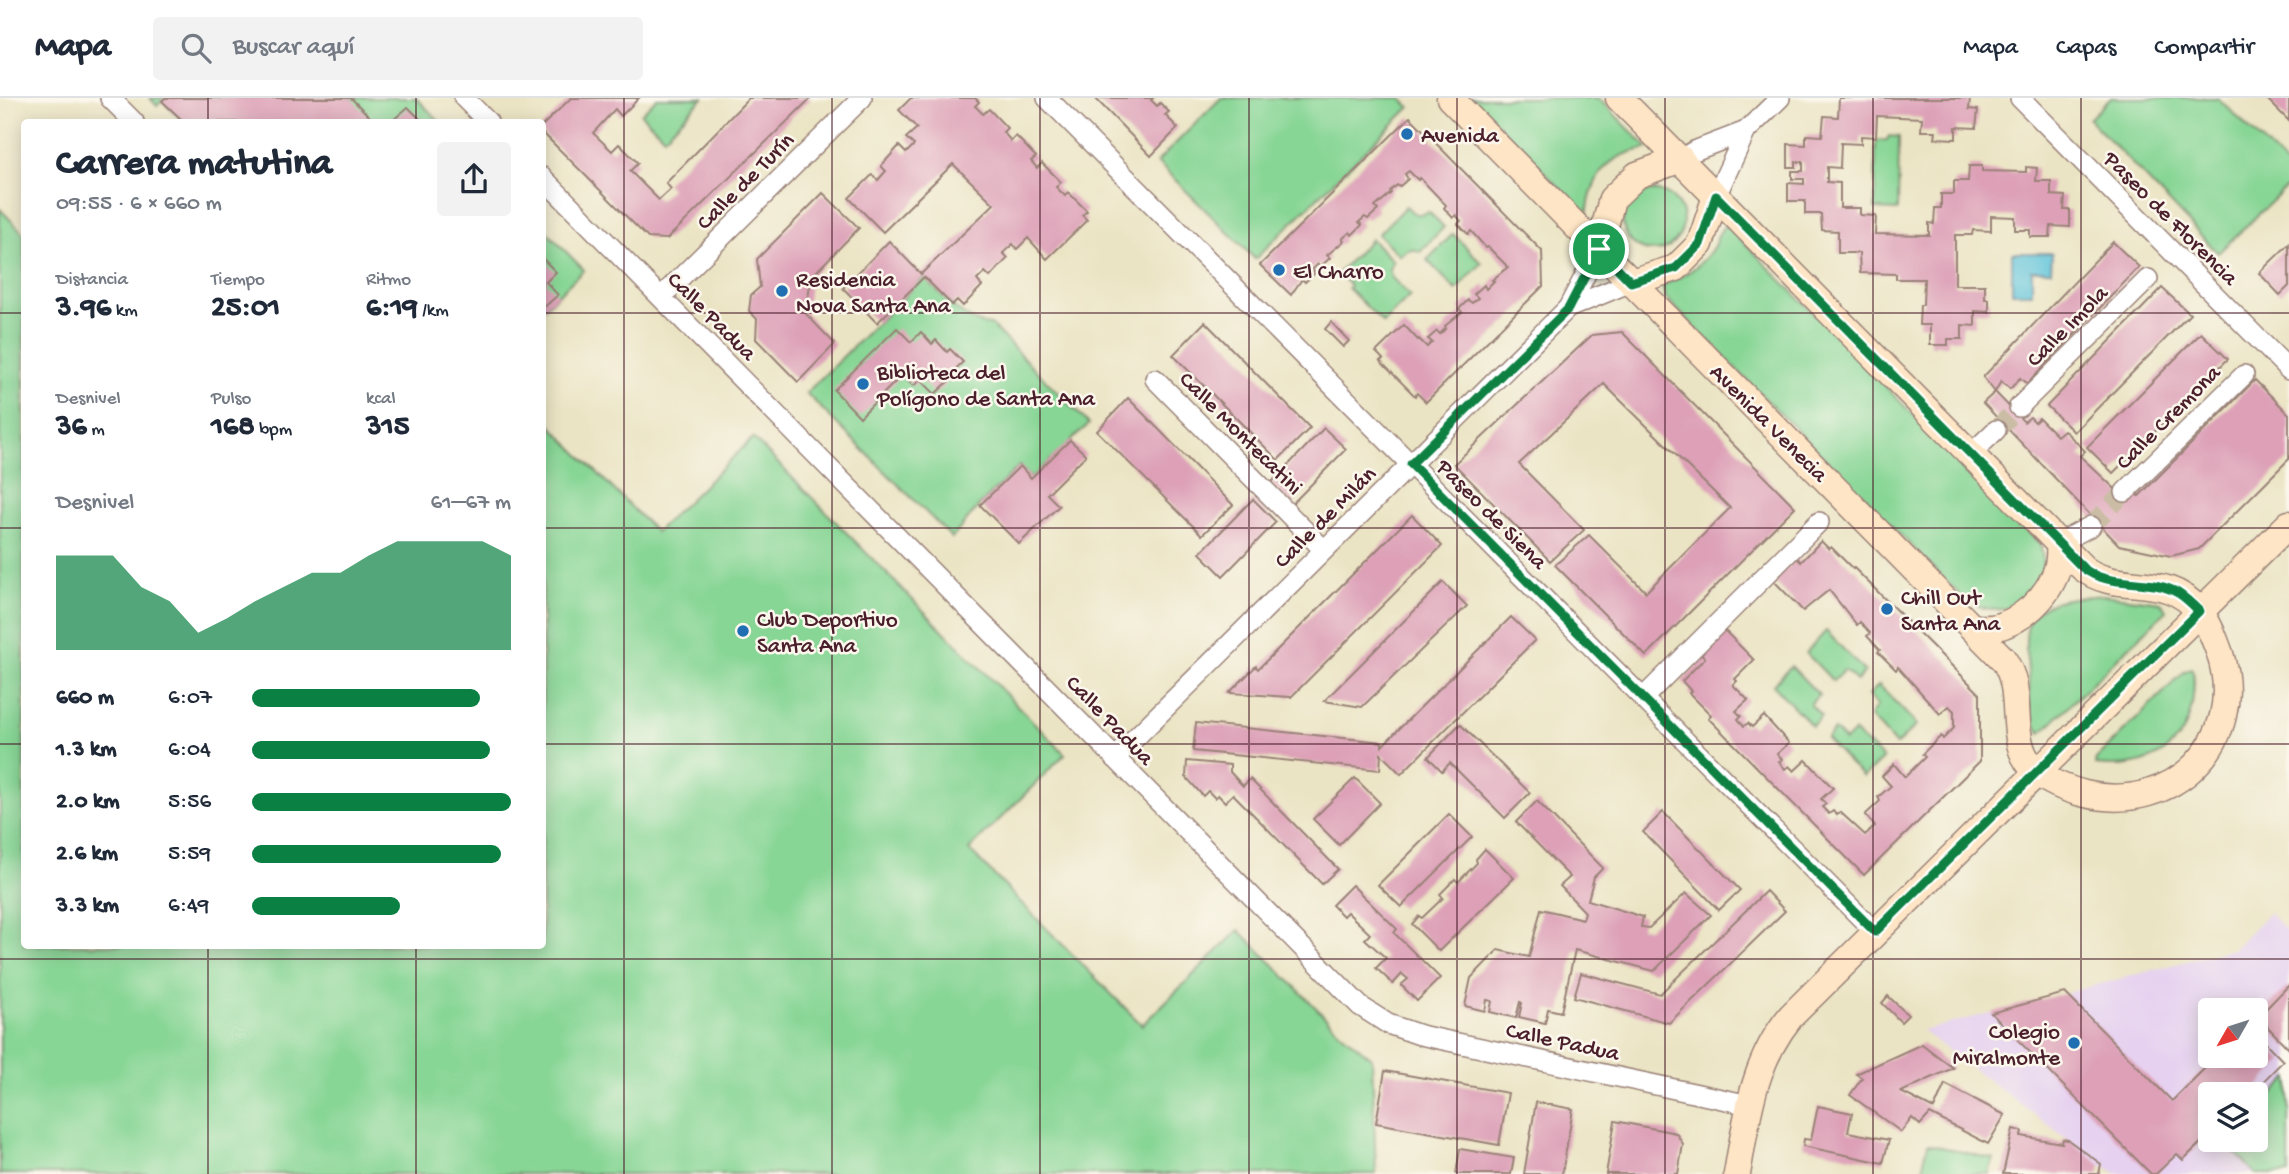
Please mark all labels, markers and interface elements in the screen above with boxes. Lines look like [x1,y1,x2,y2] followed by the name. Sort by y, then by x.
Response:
[153,17,643,80] search box
[35,29,111,67] text: Mapa
[177,29,215,67] icon: search
[233,33,354,64] text: Buscar aquí
[1963,34,2018,63] text: Mapa
[2056,34,2116,63] text: Capas
[2154,34,2254,63] text: Compartir
[1421,124,1500,151] place label: Avenida
[1399,126,1415,142] marker: Avenida
[692,128,801,237] street label: Calle de Turín
[437,142,511,216] button: share
[56,143,332,187] text: Carrera matutina
[2096,146,2243,293] street label: Paseo de Florencia
[56,191,222,218] text: 09:55 · 6 × 660 m
[1569,219,1629,279] pin
[1580,230,1618,268] icon: arrive
[1293,260,1384,287] place label: El Charro
[1271,262,1287,278] marker: El Charro
[660,267,762,369] street label: Calle Padua
[796,268,952,321] place label: Residencia Nova Santa Ana
[56,269,128,292] text: Distancia
[211,269,265,292] text: Tiempo
[366,269,411,292] text: Ritmo
[2022,280,2116,374] street label: Calle Imola
[774,283,790,299] marker: Residencia Nova Santa Ana
[56,292,111,327] text: 3.96
[211,292,280,327] text: 25:01
[366,292,418,327] text: 6:19
[111,300,138,323] text: km
[418,300,449,323] text: /km
[1703,360,1833,490] street label: Avenida Venecia
[2111,360,2228,477] street label: Calle Cremona
[876,361,1096,414] place label: Biblioteca del Polígono de Santa Ana
[1172,367,1307,502] street label: Calle Montecatini
[855,376,871,392] marker: Biblioteca del Polígono de Santa Ana
[56,388,121,411] text: Desnivel
[211,388,251,411] text: Pulso
[366,388,396,411] text: kcal
[56,411,87,446] text: 36
[211,411,255,446] text: 168
[366,411,409,446] text: 315
[87,419,105,442] text: m
[255,419,292,442] text: bpm
[1429,454,1552,577] street label: Paseo de Siena
[1270,462,1383,575] street label: Calle de Milán
[56,490,134,517] text: Desnivel
[431,490,511,517] text: 61–67 m
[1901,586,2001,639] place label: Chill Out Santa Ana
[1879,601,1895,617] marker: Chill Out Santa Ana
[757,608,898,661] place label: Club Deportivo Santa Ana
[735,623,751,639] marker: Club Deportivo Santa Ana
[1059,671,1159,773] street label: Calle Padua
[56,685,114,712] text: 660 m
[168,685,212,712] text: 6:07
[56,737,116,764] text: 1.3 km
[168,737,211,764] text: 6:04
[56,789,120,816] text: 2.0 km
[168,789,211,816] text: 5:56
[56,841,118,868] text: 2.6 km
[168,841,211,868] text: 5:59
[56,893,119,920] text: 3.3 km
[168,893,209,920] text: 6:49
[2198,998,2268,1068] north arrow
[2198,998,2268,1152] map controls
[1503,1018,1623,1069] street label: Calle Padua
[1953,1020,2061,1073] place label: Colegio Miralmonte
[2066,1035,2082,1051] marker: Colegio Miralmonte
[2198,1082,2268,1152] button: layers

